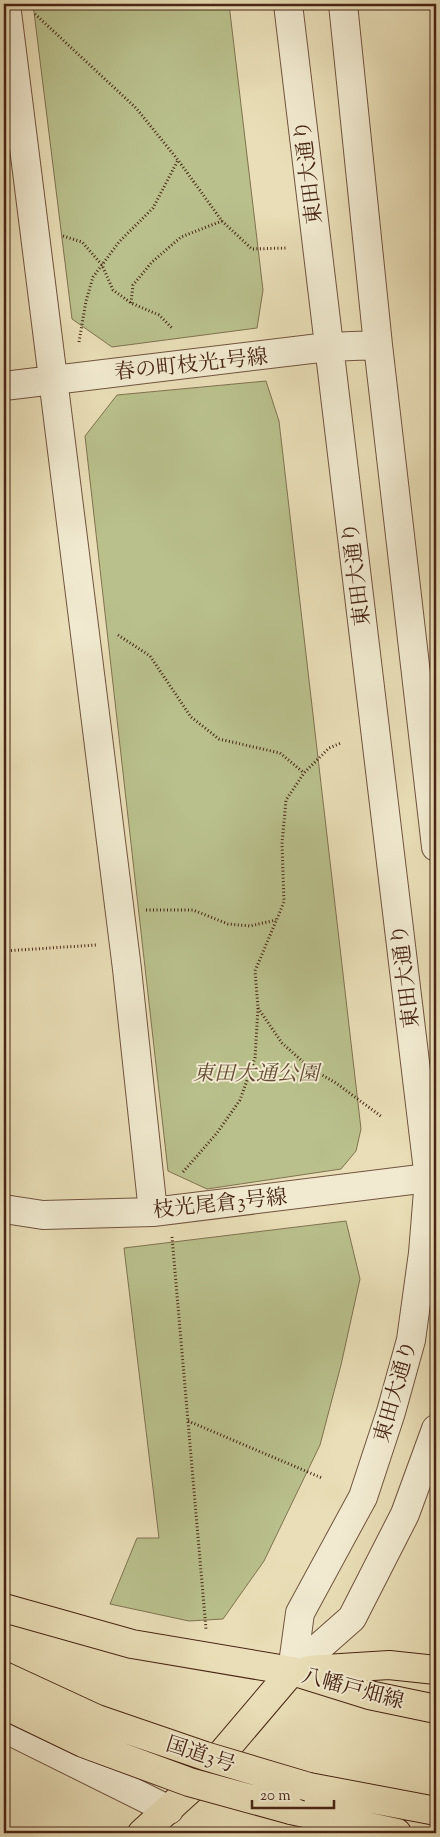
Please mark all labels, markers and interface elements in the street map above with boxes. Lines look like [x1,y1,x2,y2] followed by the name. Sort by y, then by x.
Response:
[289,118,331,226] street label: 東田大通り
[113,343,269,389] street label: 春の町枝光1号線
[337,520,379,628] street label: 東田大通り
[386,922,428,1030] street label: 東田大通り
[193,1060,322,1090] park label: 東田大通公園
[152,1183,289,1227] street label: 枝光尾倉3号線
[368,1337,426,1446] street label: 東田大通り
[298,1662,407,1718] street label: 八幡戸畑線
[162,1731,239,1781] street label: 国道3号
[252,1777,335,1809] scale bar
[260,1786,291,1807] text: 20 m

